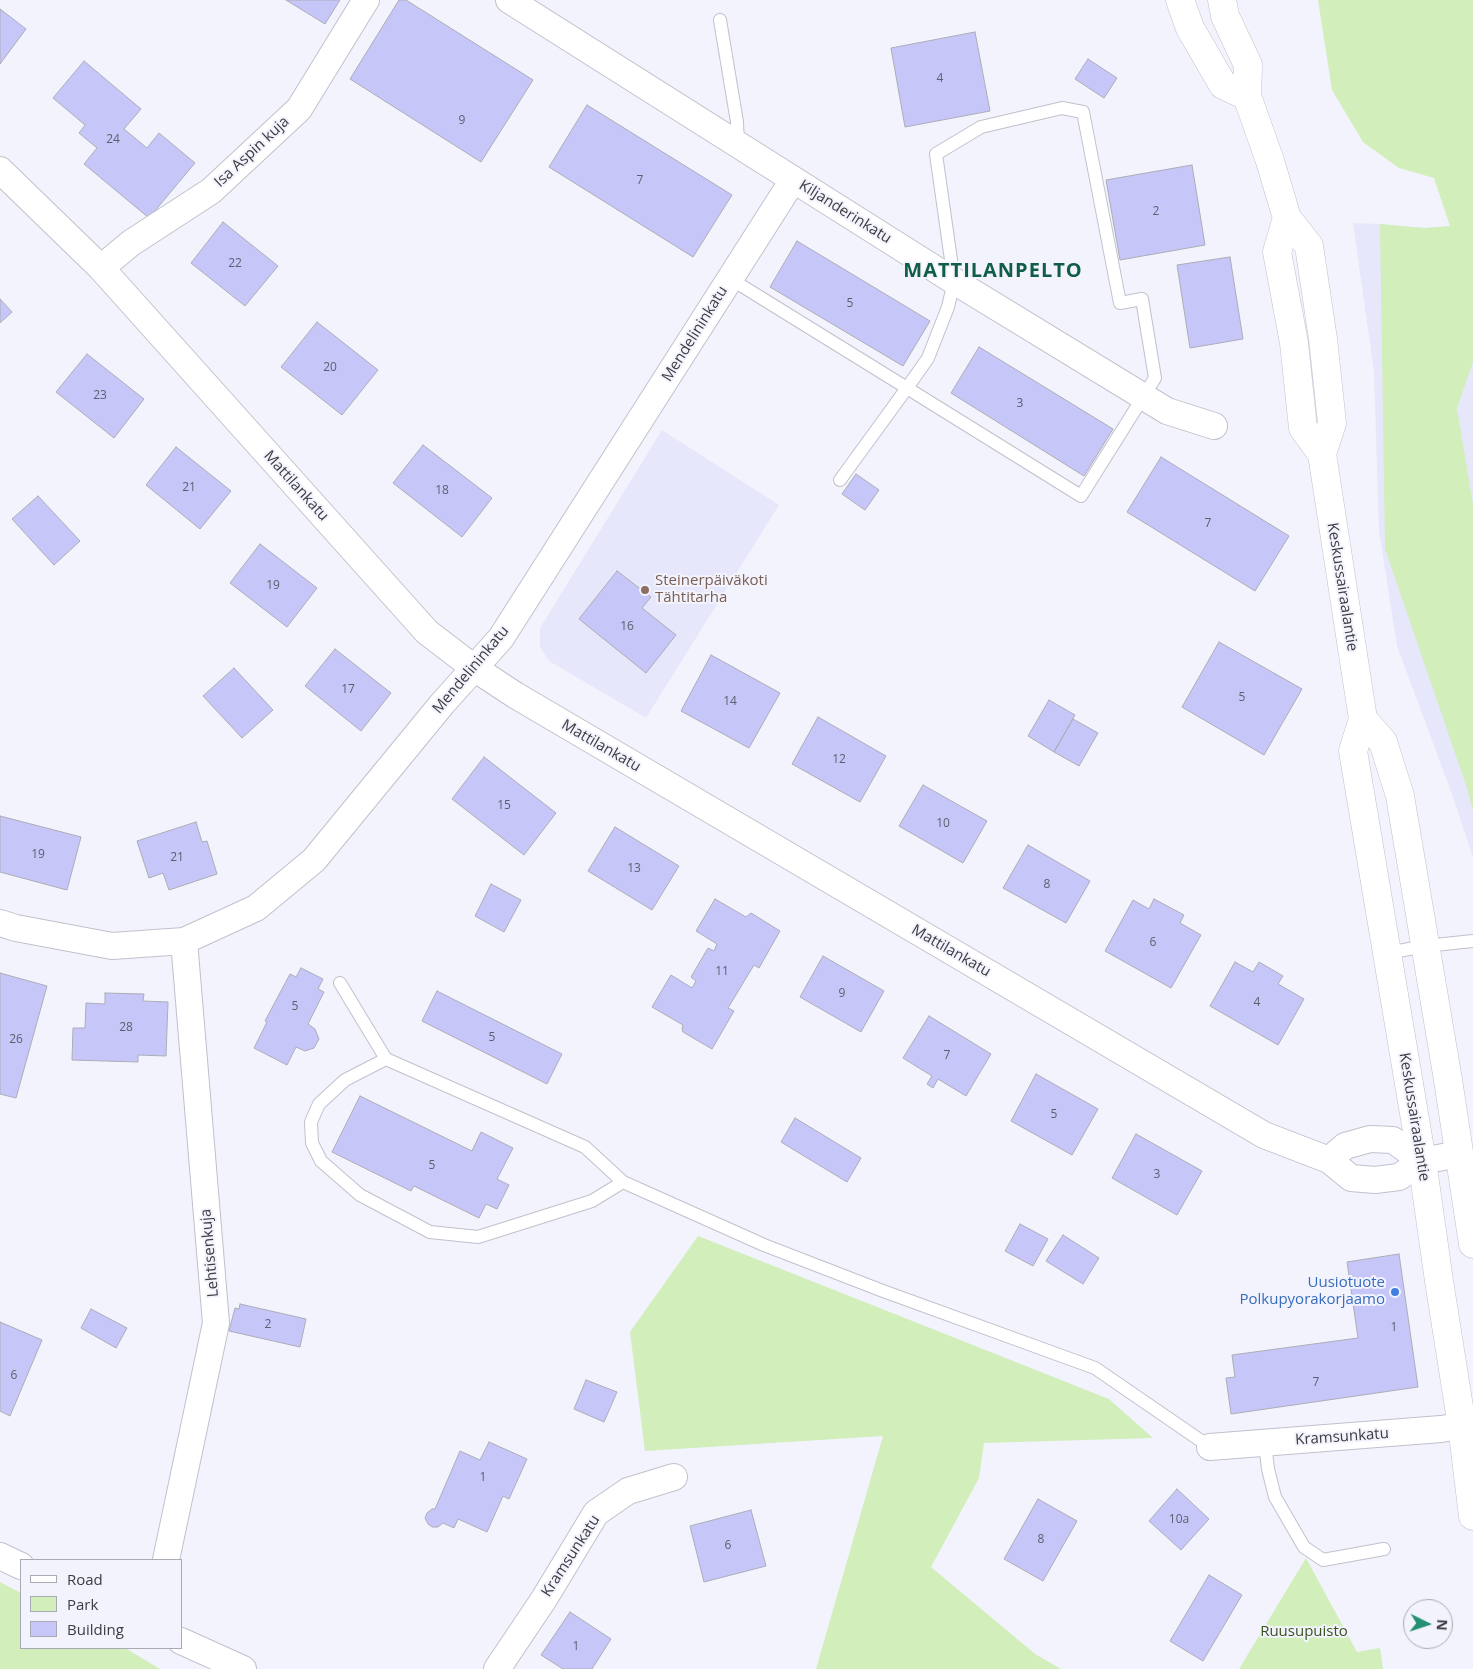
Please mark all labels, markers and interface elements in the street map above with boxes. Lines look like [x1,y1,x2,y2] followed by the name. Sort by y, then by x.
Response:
[937,72,943,86] house number: 4
[211,113,293,191] street label: Isa Aspin kuja
[459,114,465,128] house number: 9
[106,133,120,147] house number: 24
[637,174,643,188] house number: 7
[795,176,895,248] street label: Kiljanderinkatu
[1153,205,1159,219] house number: 2
[228,257,242,271] house number: 22
[902,259,1084,283] district label: MATTILANPELTO
[658,283,732,385] street label: Mendelininkatu
[847,297,853,311] house number: 5
[323,361,337,375] house number: 20
[93,389,107,403] house number: 23
[1017,397,1023,411] house number: 3
[260,447,332,525] street label: Mattilankatu
[182,481,196,495] house number: 21
[435,484,449,498] house number: 18
[1205,517,1211,531] house number: 7
[1323,521,1361,653] street label: Keskussairaalantie
[655,572,768,607] place label: Steinerpäiväkoti Tähtitarha
[266,579,280,593] house number: 19
[639,584,651,596] marker: Steinerpäiväkoti Tähtitarha
[620,620,634,634] house number: 16
[429,622,513,718] street label: Mendelininkatu
[341,683,355,697] house number: 17
[1239,691,1245,705] house number: 5
[723,695,737,709] house number: 14
[558,716,644,776] street label: Mattilankatu
[832,753,846,767] house number: 12
[497,799,511,813] house number: 15
[936,817,950,831] house number: 10
[31,848,45,862] house number: 19
[170,851,184,865] house number: 21
[627,862,641,876] house number: 13
[1044,878,1050,892] house number: 8
[908,921,994,981] street label: Mattilankatu
[1150,936,1156,950] house number: 6
[715,965,729,979] house number: 11
[839,987,845,1001] house number: 9
[1254,996,1260,1010] house number: 4
[292,1000,298,1014] house number: 5
[119,1021,133,1035] house number: 28
[489,1031,495,1045] house number: 5
[9,1033,23,1047] house number: 26
[944,1049,950,1063] house number: 7
[1395,1051,1433,1183] street label: Keskussairaalantie
[1051,1108,1057,1122] house number: 5
[429,1159,435,1173] house number: 5
[1154,1168,1160,1182] house number: 3
[197,1208,223,1298] street label: Lehtisenkuja
[1240,1274,1385,1309] place label: Uusiotuote Polkupyorakorjaamo
[1389,1286,1401,1298] marker: Uusiotuote Polkupyorakorjaamo
[265,1318,271,1332] house number: 2
[1391,1321,1397,1335] house number: 1
[11,1369,17,1383] house number: 6
[1313,1376,1319,1390] house number: 7
[1295,1425,1389,1449] street label: Kramsunkatu
[480,1471,486,1485] house number: 1
[538,1512,604,1600] street label: Kramsunkatu
[1169,1513,1189,1527] house number: 10a
[1038,1533,1044,1547] house number: 8
[725,1539,731,1553] house number: 6
[20,1559,182,1649] legend
[67,1569,103,1589] text: Road
[67,1594,98,1614] text: Park
[1403,1599,1453,1649] north arrow
[67,1619,124,1639] text: Building
[1433,1619,1452,1631] text: N
[1260,1623,1348,1641] park label: Ruusupuisto
[573,1640,579,1654] house number: 1

